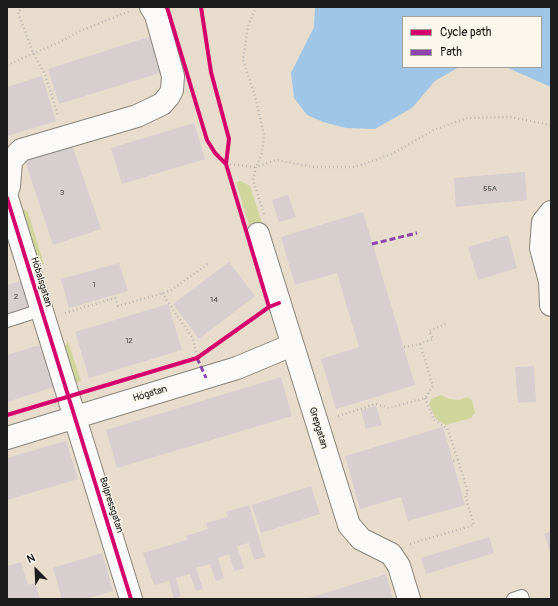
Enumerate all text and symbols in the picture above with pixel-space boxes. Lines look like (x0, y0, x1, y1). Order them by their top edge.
legend (402, 16, 542, 68)
text: Cycle path (440, 25, 491, 40)
text: Path (440, 45, 462, 60)
house number: 55A (483, 184, 497, 194)
house number: 3 (60, 188, 64, 198)
street label: Höbalsgatan (28, 256, 54, 308)
house number: 1 (92, 280, 96, 290)
house number: 2 (14, 292, 18, 302)
house number: 14 (210, 295, 218, 305)
house number: 12 (125, 336, 133, 346)
street label: Högatan (131, 383, 169, 405)
street label: Grepgatan (306, 406, 330, 450)
street label: Balpressgatan (96, 476, 126, 534)
north arrow (16, 550, 56, 590)
text: N (25, 551, 37, 566)

